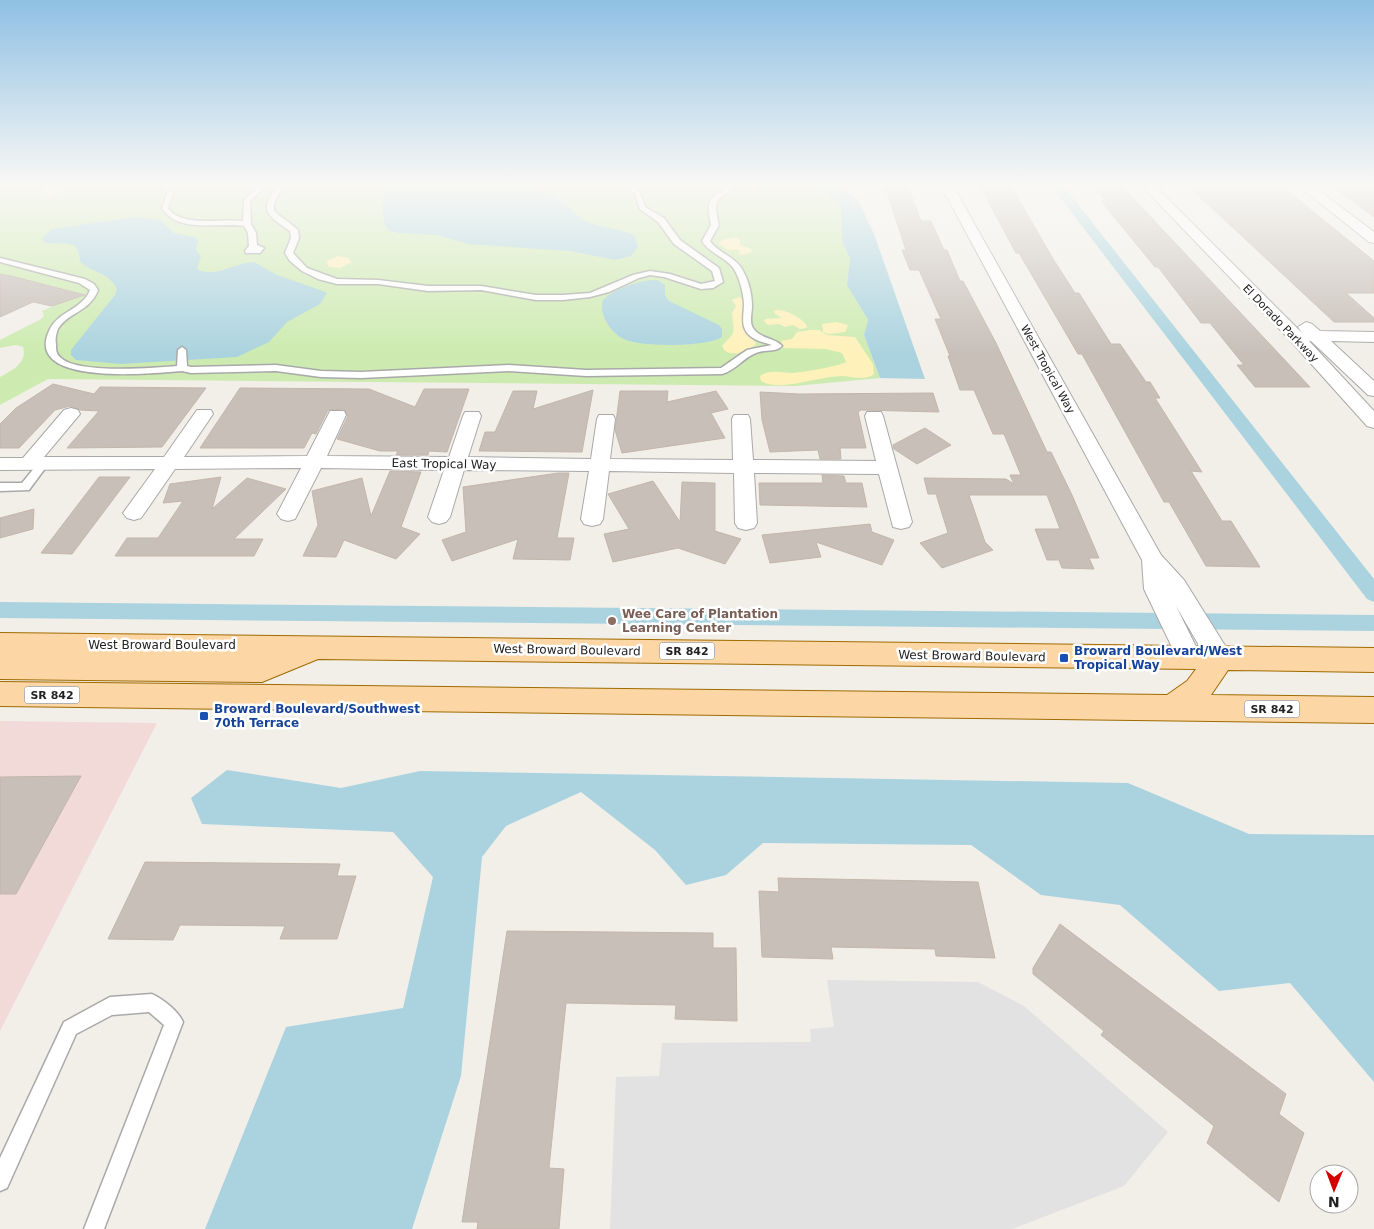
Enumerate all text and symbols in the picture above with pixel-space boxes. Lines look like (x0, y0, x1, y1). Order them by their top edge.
street label: El Dorado Parkway (1240, 282, 1321, 365)
street label: West Tropical Way (1018, 323, 1078, 416)
street label: East Tropical Way (391, 456, 497, 472)
place label: Wee Care of Plantation Learning Center (622, 607, 778, 635)
marker: Wee Care of Plantation Learning Center (606, 615, 618, 627)
street label: West Broward Boulevard (88, 638, 236, 652)
street label: West Broward Boulevard (493, 642, 641, 658)
road number: SR 842 (660, 642, 714, 659)
place label: Broward Boulevard/West Tropical Way (1074, 644, 1242, 672)
street label: West Broward Boulevard (898, 648, 1046, 664)
marker: Broward Boulevard/West Tropical Way (1058, 652, 1070, 664)
road number: SR 842 (24, 686, 80, 704)
road number: SR 842 (1244, 701, 1300, 718)
place label: Broward Boulevard/Southwest 70th Terrace (214, 702, 420, 730)
marker: Broward Boulevard/Southwest 70th Terrace (198, 710, 210, 722)
north arrow (1309, 1164, 1359, 1214)
text: N (1328, 1194, 1340, 1210)

